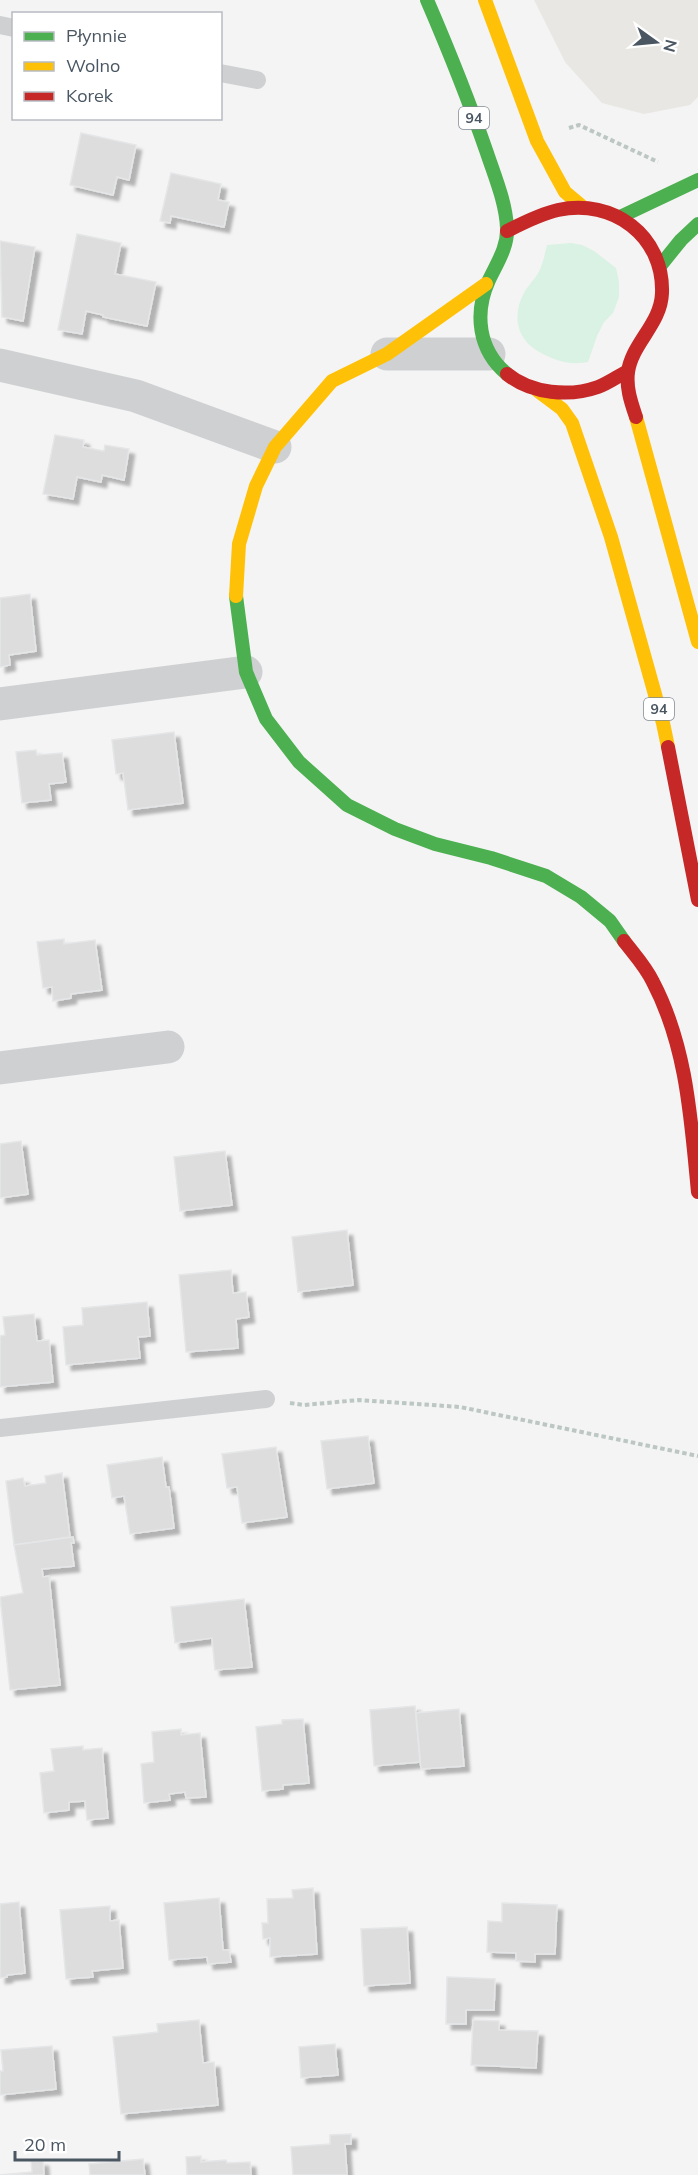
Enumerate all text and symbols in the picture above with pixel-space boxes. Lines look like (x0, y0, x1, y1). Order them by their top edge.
legend (12, 12, 222, 120)
north arrow (626, 12, 686, 72)
text: Płynnie (66, 24, 127, 47)
text: N (659, 37, 682, 54)
text: Wolno (66, 54, 120, 77)
text: Korek (66, 84, 114, 107)
road number: 94 (459, 107, 489, 129)
road number: 94 (644, 698, 674, 720)
scale bar (15, 2124, 118, 2162)
text: 20 m (24, 2133, 66, 2156)

